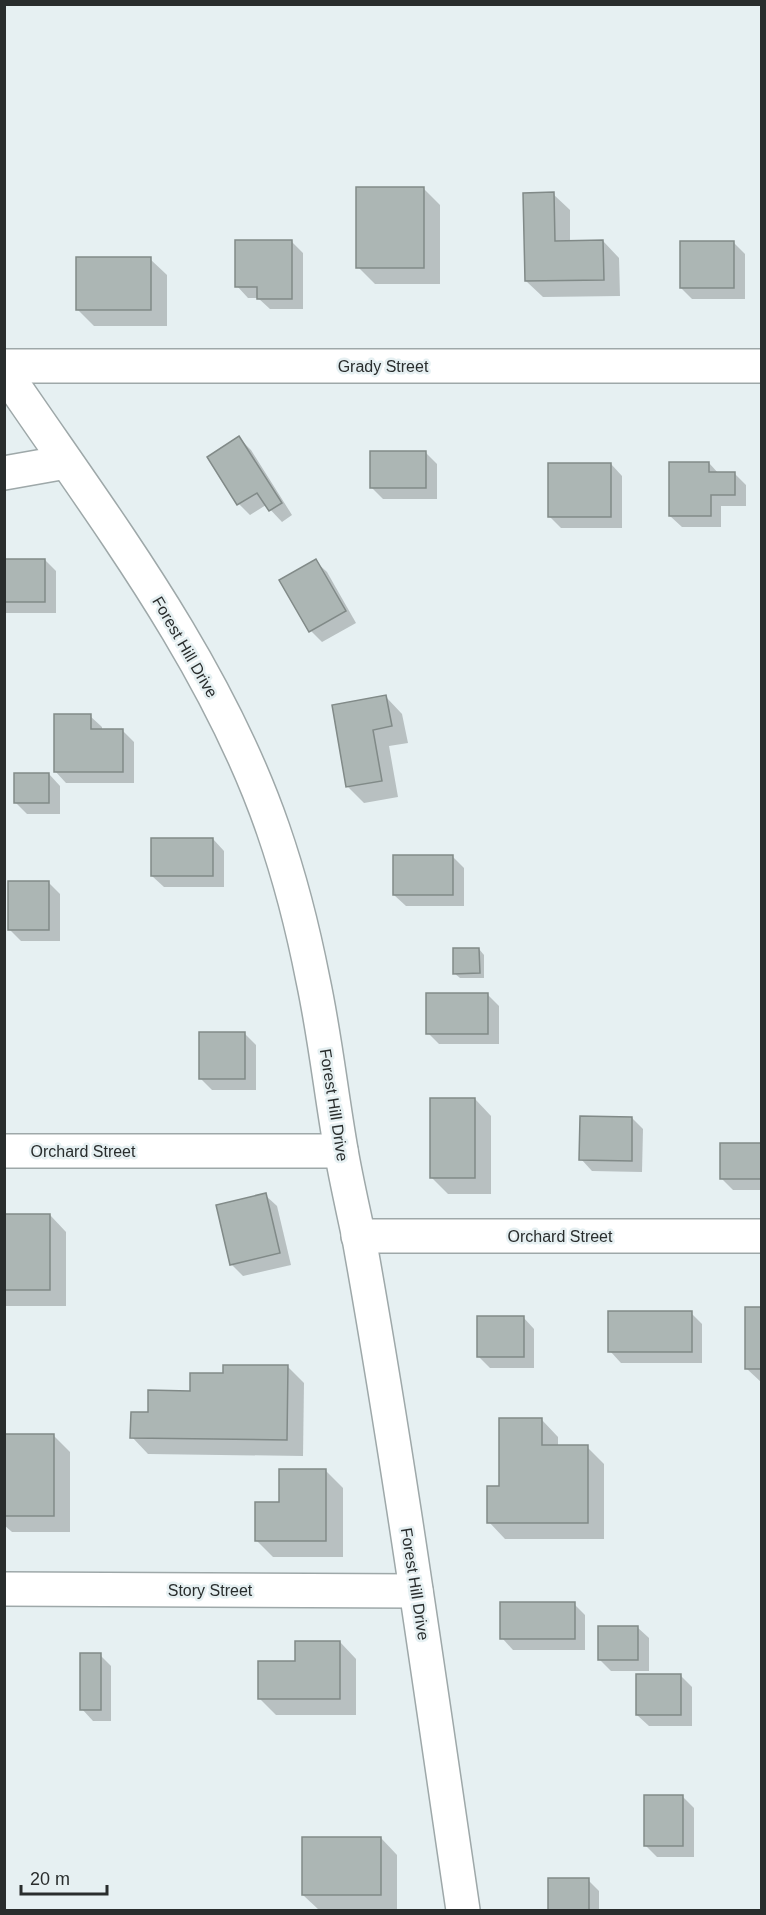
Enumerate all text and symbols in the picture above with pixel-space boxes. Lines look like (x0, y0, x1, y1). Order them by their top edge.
street label: Grady Street (338, 358, 429, 375)
street label: Forest Hill Drive (149, 593, 221, 701)
street label: Forest Hill Drive (317, 1047, 351, 1163)
street label: Orchard Street (31, 1143, 136, 1160)
street label: Orchard Street (508, 1228, 613, 1245)
street label: Forest Hill Drive (398, 1526, 432, 1642)
street label: Story Street (168, 1582, 253, 1599)
scale bar (21, 1858, 106, 1896)
text: 20 m (30, 1869, 70, 1889)

